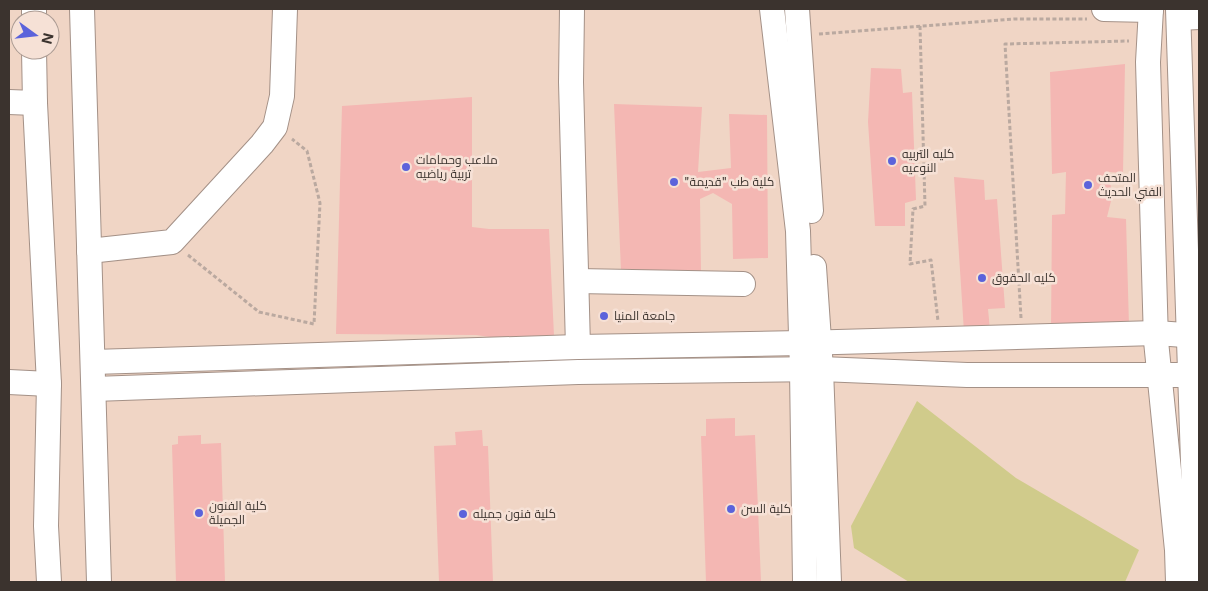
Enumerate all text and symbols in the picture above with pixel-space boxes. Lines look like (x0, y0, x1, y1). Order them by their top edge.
north arrow (10, 10, 60, 60)
text: N (38, 31, 58, 46)
place label: كليه التربيه النوعيه (902, 146, 954, 175)
place label: ملاعب وحمامات تربية رياضيه (416, 152, 498, 181)
marker: كليه التربيه النوعيه (886, 155, 898, 167)
marker: ملاعب وحمامات تربية رياضيه (400, 161, 412, 173)
place label: المتحف الفني الحديث (1098, 170, 1162, 202)
place label: "كلية طب "قديمة (684, 174, 774, 189)
marker: "كلية طب "قديمة (668, 176, 680, 188)
marker: المتحف الفني الحديث (1082, 179, 1094, 191)
place label: كليه الحقوق (992, 270, 1056, 285)
marker: كليه الحقوق (976, 272, 988, 284)
place label: جامعة المنيا (614, 308, 675, 323)
marker: جامعة المنيا (598, 310, 610, 322)
place label: كلية الفنون الجميلة (209, 498, 267, 527)
place label: كلية السن (741, 501, 791, 516)
marker: كلية السن (725, 503, 737, 515)
place label: كلية فنون جميله (473, 506, 556, 521)
marker: كلية الفنون الجميلة (193, 507, 205, 519)
marker: كلية فنون جميله (457, 508, 469, 520)

